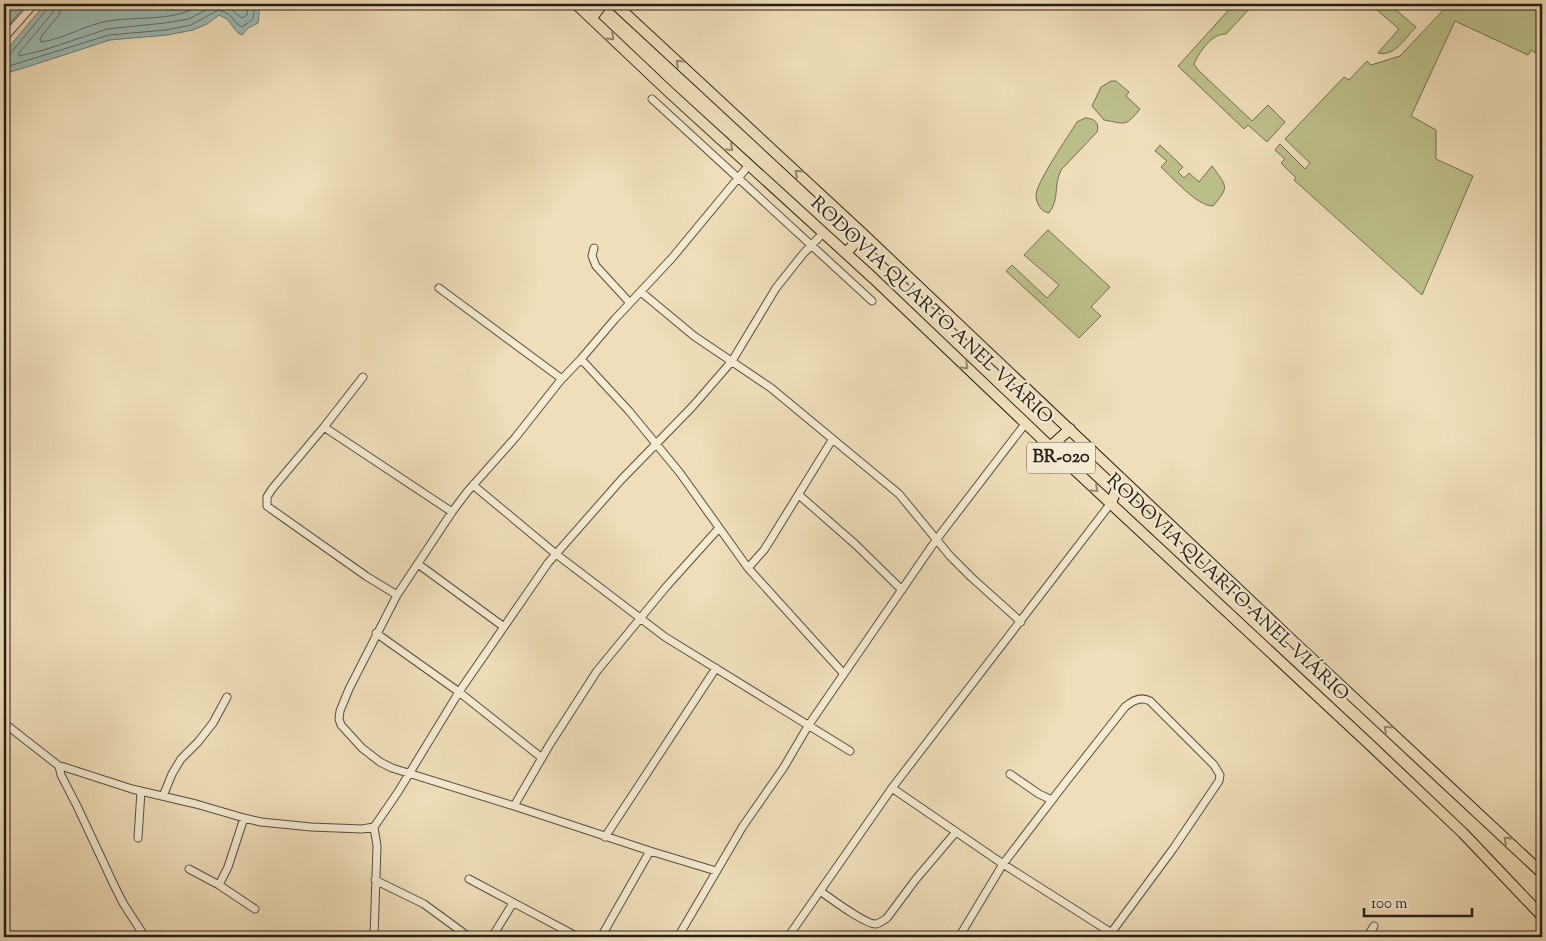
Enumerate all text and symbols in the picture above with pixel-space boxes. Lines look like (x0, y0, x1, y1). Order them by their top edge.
one-way arrow (606, 31, 615, 40)
one-way arrow (676, 60, 685, 69)
one-way arrow (725, 142, 734, 151)
one-way arrow (795, 170, 804, 179)
street label: RODOVIA QUARTO ANEL VIÁRIO (804, 191, 1058, 431)
one-way arrow (959, 360, 968, 369)
road number: BR-020 (1027, 442, 1095, 473)
street label: RODOVIA QUARTO ANEL VIÁRIO (1100, 468, 1354, 708)
one-way arrow (1090, 483, 1099, 492)
one-way arrow (1384, 726, 1393, 735)
one-way arrow (1503, 836, 1512, 845)
scale bar (1364, 886, 1471, 918)
text: 100 m (1371, 894, 1408, 915)

